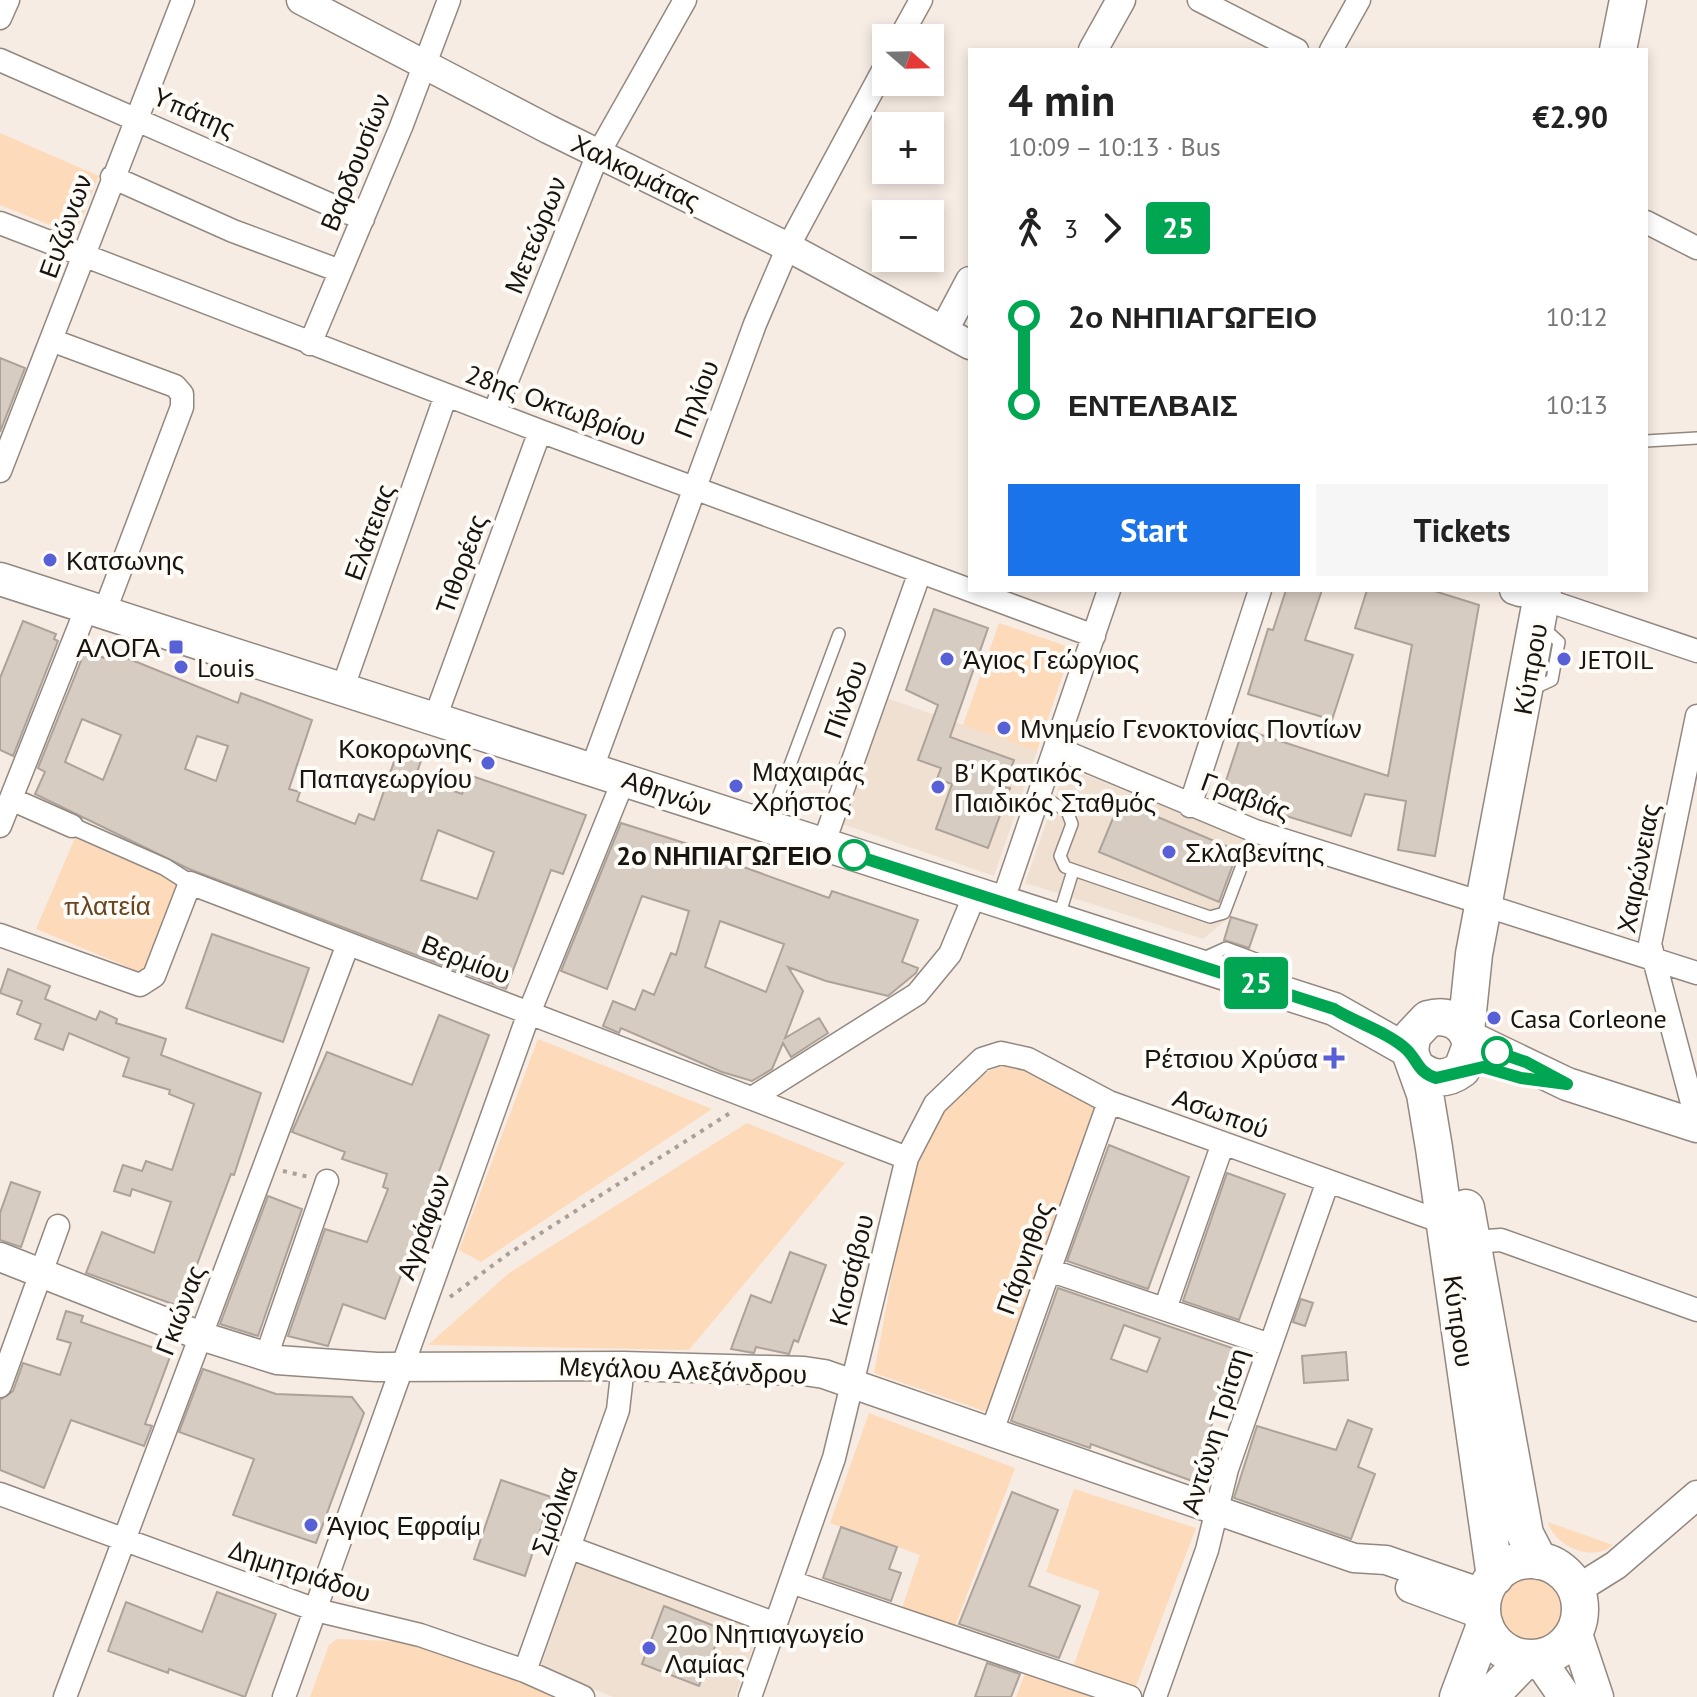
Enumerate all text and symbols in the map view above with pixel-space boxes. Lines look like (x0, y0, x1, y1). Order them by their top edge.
north arrow (872, 24, 944, 96)
map controls (872, 24, 944, 272)
text: 4 min (1008, 71, 1115, 128)
street label: Υπάτης (148, 79, 240, 145)
street label: Βαρδουσίων (312, 88, 398, 236)
text: €2.90 (1533, 97, 1608, 136)
button: + (872, 112, 944, 184)
street label: Χαλκομάτας (566, 127, 706, 217)
text: 10:09 – 10:13 · Bus (1008, 130, 1221, 163)
street label: Ευζώνων (31, 170, 99, 282)
street label: Μετεώρων (497, 172, 573, 298)
button: − (872, 200, 944, 272)
icon: walk (1008, 206, 1052, 250)
icon: forward (1090, 206, 1134, 250)
text: 25 (1162, 209, 1194, 246)
text: 3 (1064, 212, 1078, 245)
text: 2ο ΝΗΠΙΑΓΩΓΕΙΟ (1068, 297, 1317, 336)
text: 10:12 (1546, 300, 1608, 333)
street label: Πηλίου (666, 355, 726, 443)
street label: 28ης Οκτωβρίου (461, 357, 651, 453)
text: ΕΝΤΕΛΒΑΙΣ (1068, 385, 1238, 424)
text: 10:13 (1546, 388, 1608, 421)
street label: Ελάτειας (336, 479, 402, 585)
button: Start (1008, 484, 1300, 576)
button: Tickets (1316, 484, 1608, 576)
street label: Τιθορέας (428, 510, 494, 618)
place label: Κατσωνης (66, 544, 184, 577)
marker: Κατσωνης (41, 551, 59, 569)
street label: Κύπρου (1506, 621, 1554, 717)
place label: ΑΛΟΓΑ (76, 631, 161, 664)
marker: ΑΛΟΓΑ (167, 638, 185, 656)
place label: Άγιος Γεώργιος (963, 643, 1139, 676)
place label: JETOIL (1579, 643, 1653, 676)
marker: Άγιος Γεώργιος (938, 650, 956, 668)
marker: JETOIL (1555, 650, 1573, 668)
place label: Louis (197, 651, 255, 684)
street label: Πίνδου (816, 655, 874, 743)
marker: Louis (172, 658, 190, 676)
place label: Μνημείο Γενοκτονίας Ποντίων (1020, 712, 1362, 745)
marker: Μνημείο Γενοκτονίας Ποντίων (995, 719, 1013, 737)
place label: Κοκορωνης Παπαγεωργίου (299, 732, 472, 795)
marker: Κοκορωνης Παπαγεωργίου (479, 754, 497, 772)
place label: Μαχαιράς Χρήστος (752, 755, 865, 818)
place label: B' Κρατικός Παιδικός Σταθμός (954, 756, 1156, 819)
street label: Αθηνών (618, 762, 716, 824)
street label: Γραβιάς (1197, 765, 1295, 827)
marker: Μαχαιράς Χρήστος (727, 777, 745, 795)
marker: B' Κρατικός Παιδικός Σταθμός (929, 778, 947, 796)
street label: Χαιρώνειας (1609, 800, 1667, 936)
place label: Σκλαβενίτης (1185, 836, 1324, 869)
place label: 2ο ΝΗΠΙΑΓΩΓΕΙΟ (616, 839, 832, 872)
marker: 2ο ΝΗΠΙΑΓΩΓΕΙΟ (839, 840, 869, 870)
marker: Σκλαβενίτης (1160, 843, 1178, 861)
park label: πλατεία (63, 889, 151, 922)
street label: Βερμίου (417, 927, 515, 991)
line badge: 25 (1220, 957, 1292, 1009)
text: 25 (1240, 964, 1272, 1001)
place label: Casa Corleone (1510, 1002, 1667, 1035)
marker: Casa Corleone (1485, 1009, 1503, 1027)
unlabelled marker (1482, 1037, 1512, 1067)
place label: Ρέτσιου Χρύσα (1144, 1042, 1318, 1075)
marker: Ρέτσιου Χρύσα (1325, 1049, 1343, 1067)
street label: Ασωπού (1169, 1080, 1273, 1146)
street label: Αγράφων (389, 1170, 457, 1284)
street label: Πάρνηθος (988, 1197, 1060, 1319)
street label: Κισσάβου (821, 1211, 881, 1329)
street label: Γκιώνας (148, 1260, 212, 1360)
street label: Κύπρου (1436, 1273, 1482, 1369)
street label: Αντώνη Τρίτση (1173, 1344, 1255, 1518)
street label: Μεγάλου Αλεξάνδρου (558, 1349, 808, 1391)
street label: Σμόλικα (524, 1463, 584, 1559)
place label: Άγιος Εφραίμ (327, 1509, 481, 1542)
marker: Άγιος Εφραίμ (302, 1516, 320, 1534)
street label: Δημητριάδου (225, 1533, 375, 1609)
place label: 20ο Νηπιαγωγείο Λαμίας (665, 1617, 864, 1680)
marker: 20ο Νηπιαγωγείο Λαμίας (640, 1639, 658, 1657)

